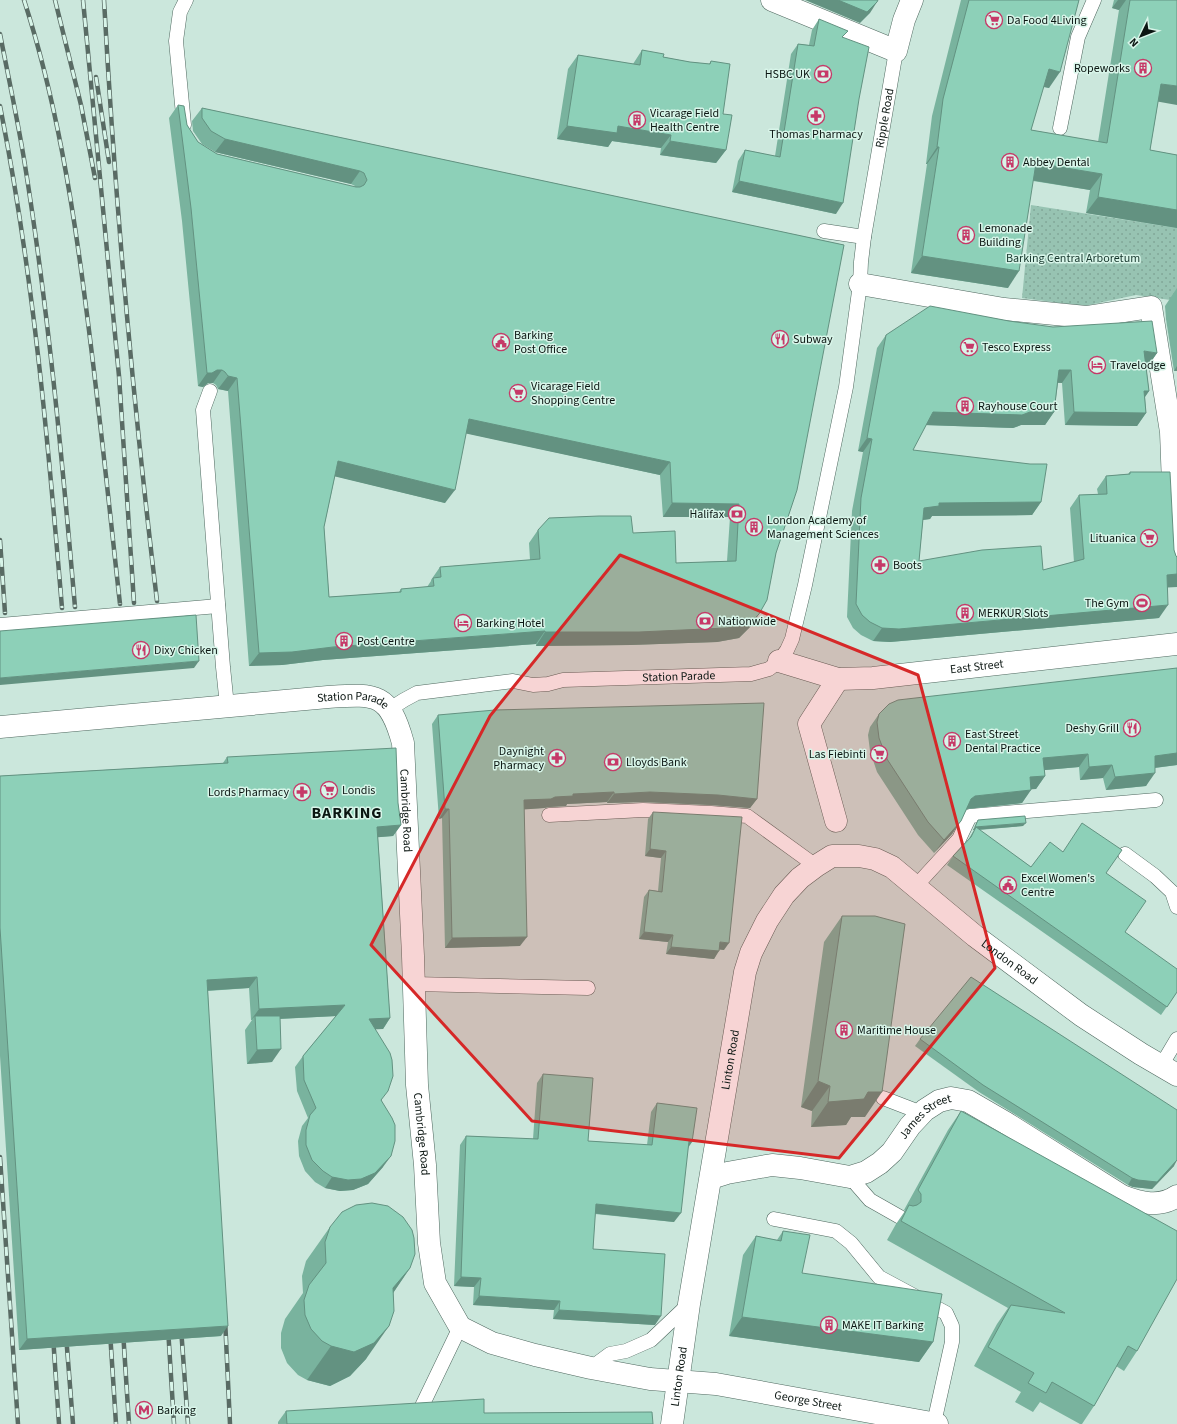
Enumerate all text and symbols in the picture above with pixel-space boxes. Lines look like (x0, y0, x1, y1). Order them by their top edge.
supermarket icon: Da Food 4Living (984, 10, 1004, 30)
place label: Da Food 4Living (1007, 12, 1087, 29)
north arrow (1121, 16, 1161, 56)
text: N (1126, 35, 1142, 50)
building icon: Ropeworks (1133, 58, 1153, 78)
place label: Ropeworks (1074, 60, 1130, 77)
bank icon: HSBC UK (813, 64, 833, 84)
place label: HSBC UK (765, 66, 810, 83)
street label: Ripple Road (871, 87, 898, 149)
place label: Vicarage Field Health Centre (650, 105, 719, 136)
pharmacy icon: Thomas Pharmacy (806, 106, 826, 126)
building icon: Vicarage Field Health Centre (627, 110, 647, 130)
place label: Thomas Pharmacy (769, 126, 863, 143)
building icon: Abbey Dental (1000, 152, 1020, 172)
place label: Abbey Dental (1023, 154, 1090, 171)
place label: Lemonade Building (979, 220, 1032, 251)
building icon: Lemonade Building (956, 225, 976, 245)
park label: Barking Central Arboretum (1006, 250, 1140, 267)
place label: Barking Post Office (514, 327, 567, 358)
restaurant icon: Subway (770, 329, 790, 349)
place label: Subway (793, 331, 833, 348)
public building icon: Barking Post Office (491, 332, 511, 352)
supermarket icon: Tesco Express (959, 337, 979, 357)
place label: Tesco Express (982, 339, 1051, 356)
hotel icon: Travelodge (1087, 355, 1107, 375)
place label: Travelodge (1110, 357, 1165, 374)
place label: Vicarage Field Shopping Centre (531, 378, 615, 409)
supermarket icon: Vicarage Field Shopping Centre (508, 383, 528, 403)
building icon: Rayhouse Court (955, 396, 975, 416)
place label: Rayhouse Court (978, 398, 1057, 415)
bank icon: Halifax (727, 504, 747, 524)
place label: Halifax (689, 506, 725, 523)
place label: London Academy of Management Sciences (767, 512, 879, 543)
building icon: London Academy of Management Sciences (744, 517, 764, 537)
supermarket icon: Lituanica (1139, 528, 1159, 548)
place label: Lituanica (1090, 530, 1136, 547)
pharmacy icon: Boots (870, 555, 890, 575)
place label: Boots (893, 557, 922, 574)
sports icon: The Gym (1132, 593, 1152, 613)
place label: The Gym (1085, 595, 1129, 612)
building icon: MERKUR Slots (955, 603, 975, 623)
place label: MERKUR Slots (978, 605, 1048, 622)
bank icon: Nationwide (695, 611, 715, 631)
hotel icon: Barking Hotel (453, 613, 473, 633)
place label: Nationwide (718, 613, 776, 630)
place label: Barking Hotel (476, 615, 544, 632)
building icon: Post Centre (334, 631, 354, 651)
place label: Post Centre (357, 633, 415, 650)
restaurant icon: Dixy Chicken (131, 640, 151, 660)
place label: Dixy Chicken (154, 642, 218, 659)
street label: East Street (949, 655, 1004, 678)
street label: Station Parade (642, 667, 716, 686)
street label: Station Parade (316, 688, 393, 713)
restaurant icon: Deshy Grill (1122, 718, 1142, 738)
place label: Deshy Grill (1065, 720, 1119, 737)
place label: East Street Dental Practice (965, 726, 1041, 757)
building icon: East Street Dental Practice (942, 731, 962, 751)
place label: Daynight Pharmacy (493, 743, 544, 774)
supermarket icon: Las Fiebinti (869, 744, 889, 764)
place label: Las Fiebinti (809, 746, 866, 763)
pharmacy icon: Daynight Pharmacy (547, 748, 567, 768)
bank icon: Lloyds Bank (603, 752, 623, 772)
place label: Lloyds Bank (626, 754, 687, 771)
street label: Cambridge Road (395, 769, 416, 853)
supermarket icon: Londis (319, 780, 339, 800)
pharmacy icon: Lords Pharmacy (292, 782, 312, 802)
place label: Londis (342, 782, 375, 799)
place label: Lords Pharmacy (208, 784, 289, 801)
district label: BARKING (311, 802, 383, 824)
place label: Excel Women's Centre (1021, 870, 1095, 901)
public building icon: Excel Women's Centre (998, 875, 1018, 895)
street label: London Road (977, 935, 1041, 989)
building icon: Maritime House (834, 1020, 854, 1040)
place label: Maritime House (857, 1022, 936, 1039)
street label: Linton Road (717, 1028, 744, 1091)
street label: James Street (895, 1090, 953, 1143)
street label: Cambridge Road (409, 1092, 434, 1176)
building icon: MAKE IT Barking (819, 1315, 839, 1335)
place label: MAKE IT Barking (842, 1317, 924, 1334)
street label: Linton Road (667, 1345, 692, 1408)
street label: George Street (773, 1387, 843, 1416)
metro station icon: Barking (134, 1400, 154, 1420)
place label: Barking (157, 1402, 196, 1419)

